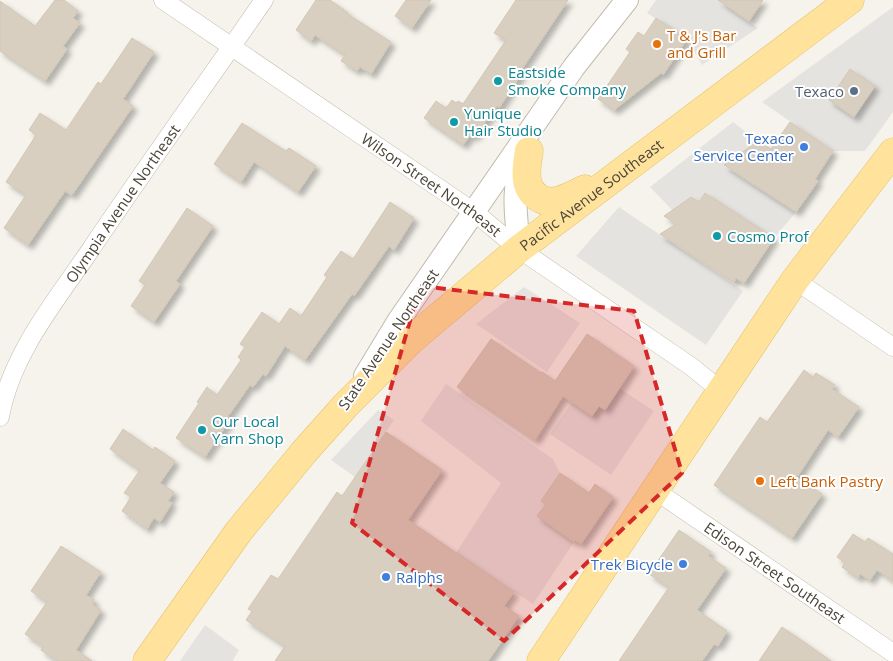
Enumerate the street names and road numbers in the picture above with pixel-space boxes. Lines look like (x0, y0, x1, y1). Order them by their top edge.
street label: Olympia Avenue Northeast (61, 120, 184, 287)
street label: Wilson Street Northeast (358, 128, 506, 241)
street label: Pacific Avenue Southeast (515, 134, 667, 255)
street label: State Avenue Northeast (333, 265, 443, 413)
street label: Edison Street Southeast (700, 517, 849, 628)

